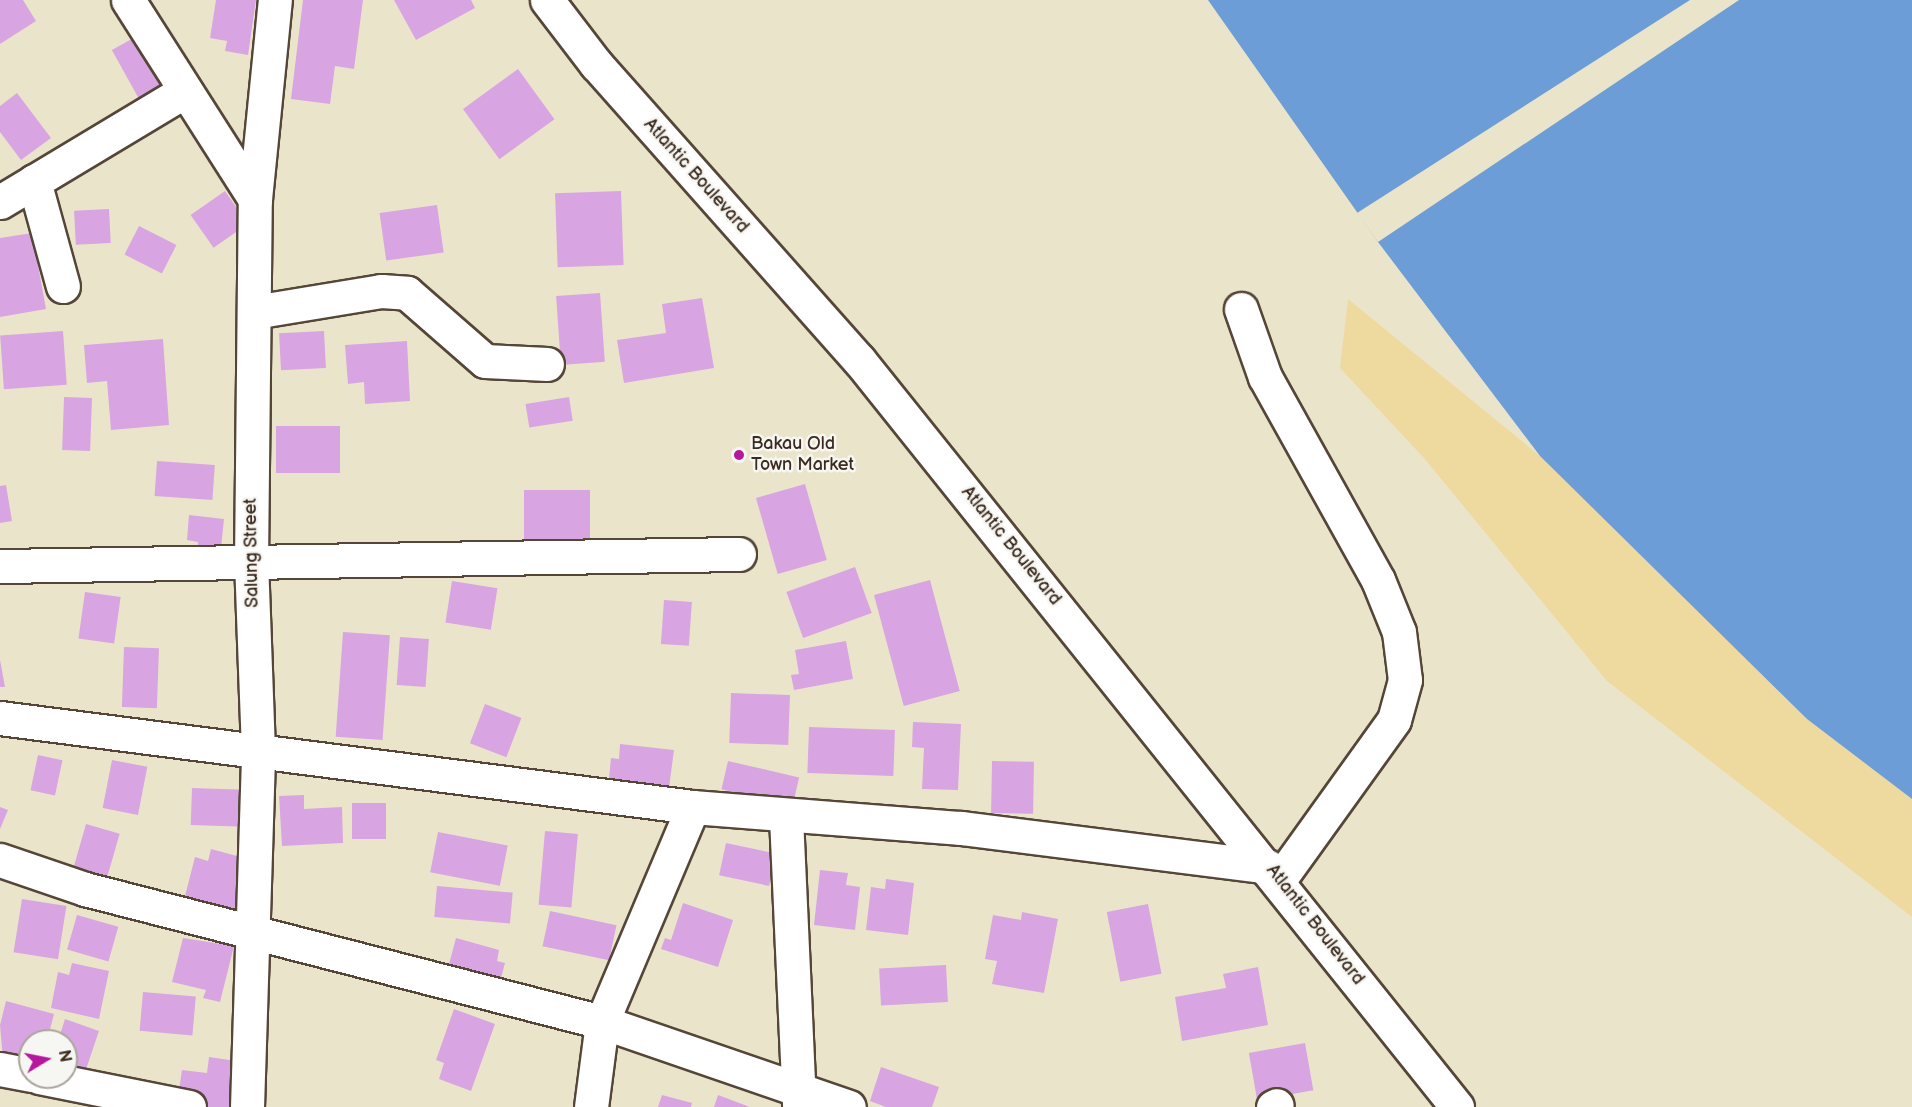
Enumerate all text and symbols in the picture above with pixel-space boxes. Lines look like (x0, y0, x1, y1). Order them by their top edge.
street label: Atlantic Boulevard (639, 114, 753, 238)
place label: Bakau Old Town Market (751, 434, 854, 476)
marker: Bakau Old Town Market (732, 448, 746, 462)
street label: Atlantic Boulevard (956, 482, 1066, 610)
street label: Salung Street (240, 498, 264, 608)
street label: Atlantic Boulevard (1261, 860, 1369, 990)
north arrow (18, 1029, 78, 1089)
text: N (54, 1049, 75, 1064)

